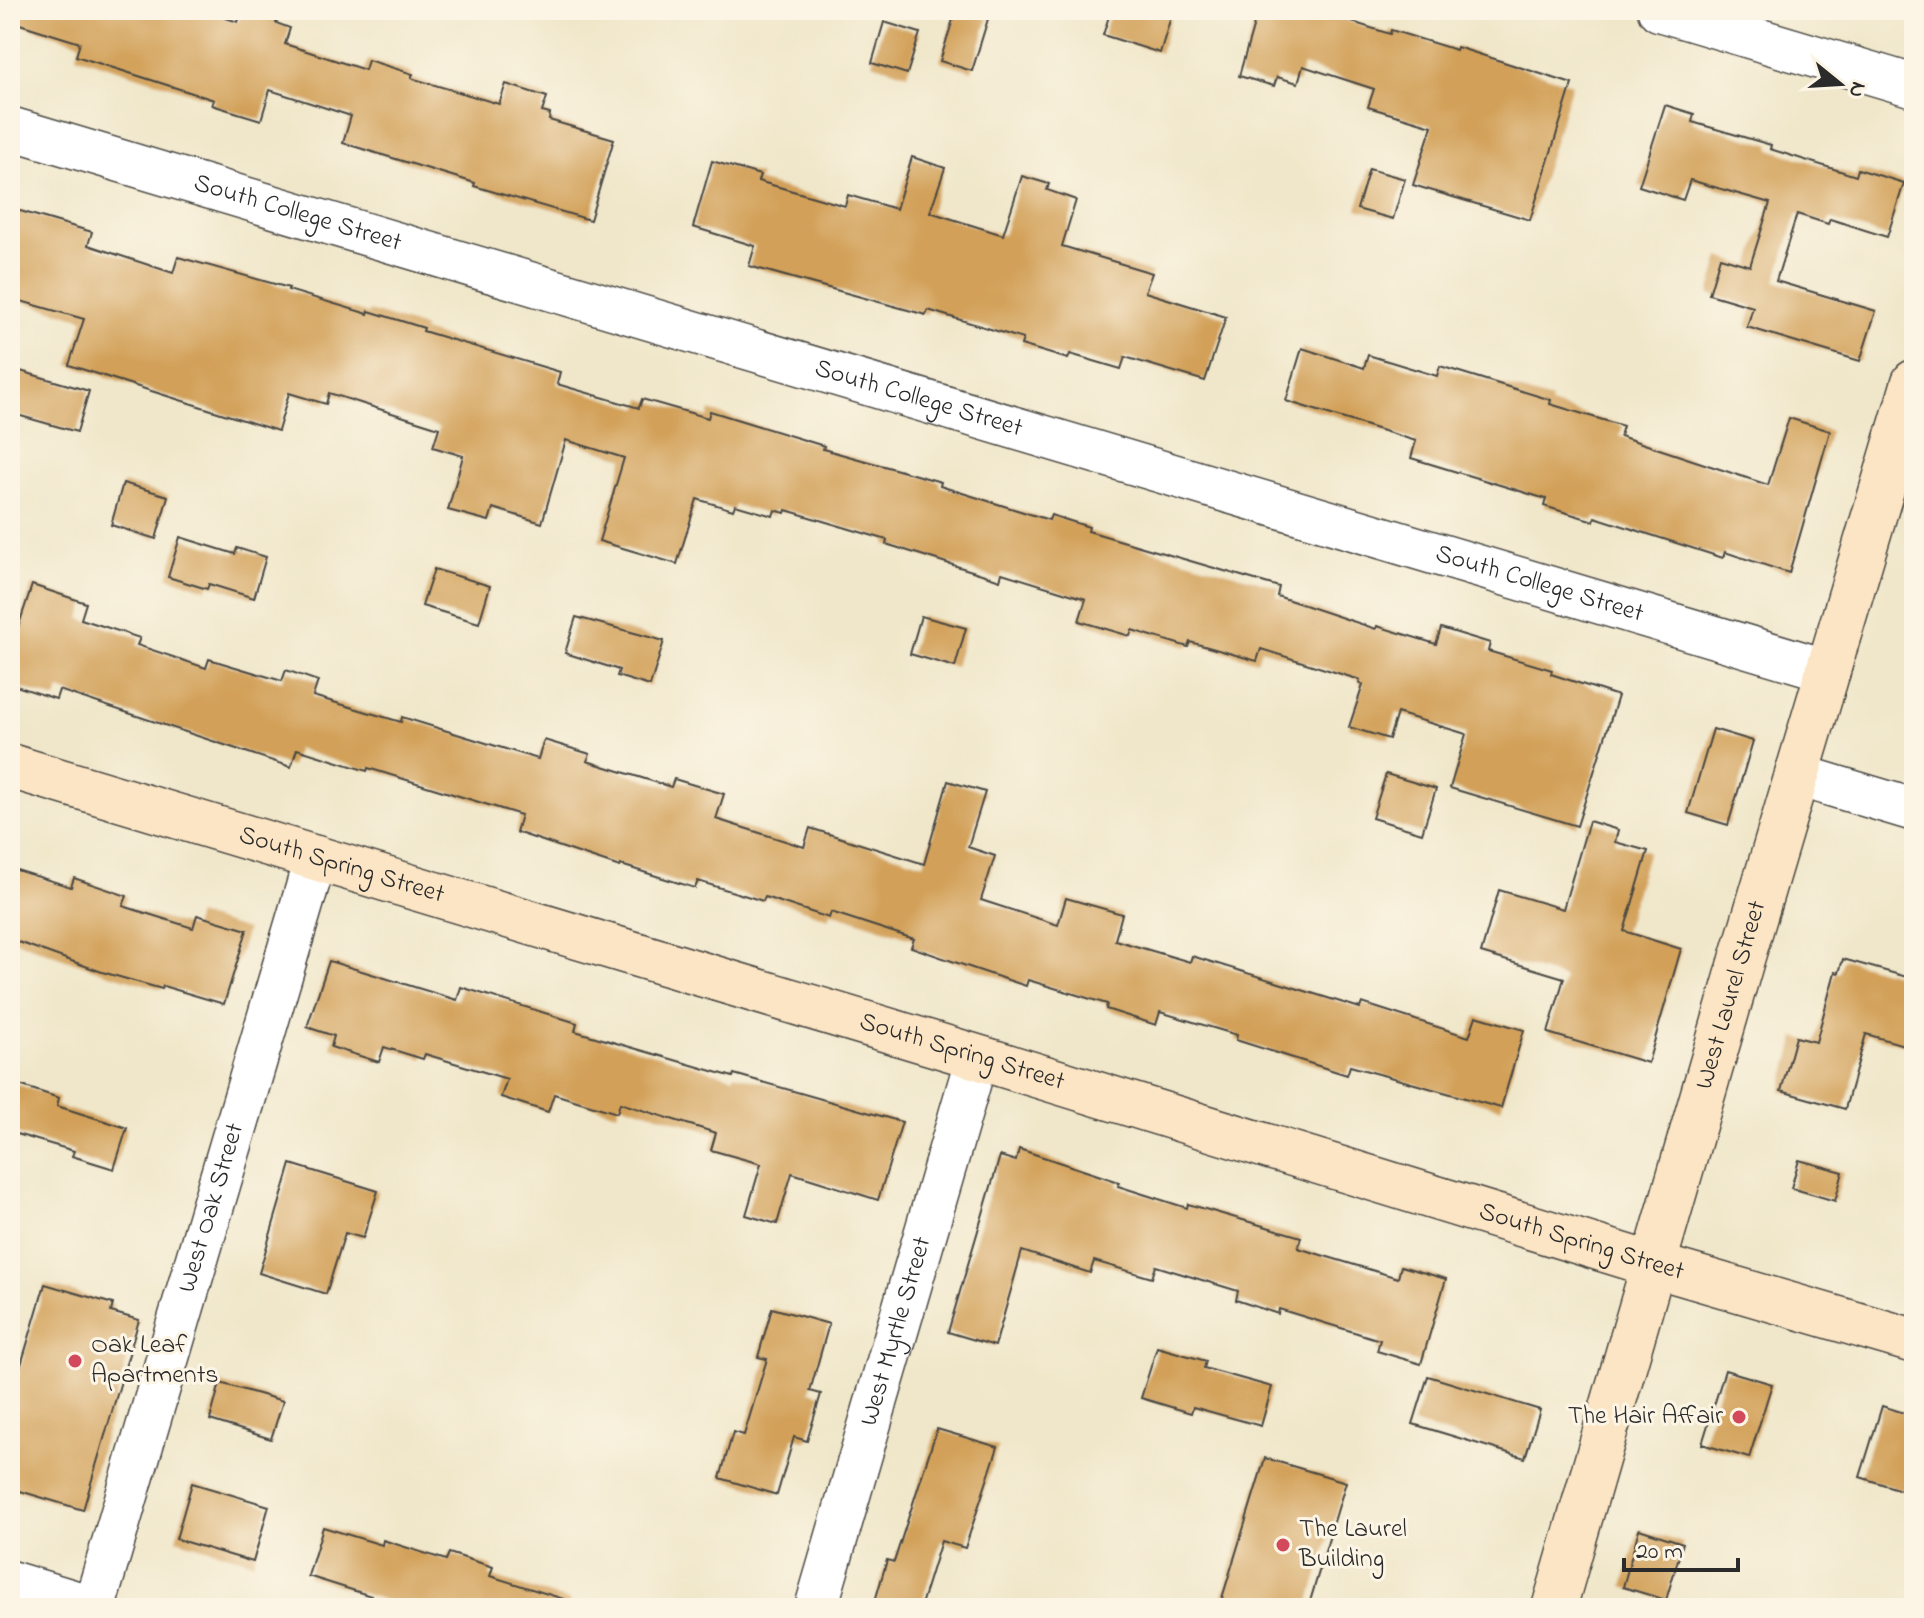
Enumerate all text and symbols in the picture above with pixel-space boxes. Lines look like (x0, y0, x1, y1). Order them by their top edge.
north arrow (1800, 44, 1880, 124)
text: N (1839, 77, 1874, 101)
street label: South College Street (189, 165, 406, 263)
street label: South College Street (810, 350, 1027, 448)
street label: South College Street (1431, 535, 1648, 634)
street label: South Spring Street (234, 817, 449, 915)
street label: West Laurel Street (1686, 896, 1777, 1094)
street label: South Spring Street (854, 1004, 1069, 1102)
street label: West Oak Street (169, 1119, 255, 1297)
street label: South Spring Street (1474, 1193, 1689, 1292)
street label: West Myrtle Street (851, 1232, 942, 1431)
place label: Oak Leaf Apartments (91, 1327, 219, 1395)
marker: Oak Leaf Apartments (66, 1352, 84, 1370)
place label: The Hair Affair (1568, 1398, 1724, 1436)
marker: The Hair Affair (1730, 1408, 1748, 1426)
place label: The Laurel Building (1298, 1511, 1407, 1579)
scale bar (1624, 1522, 1738, 1572)
text: 20 m (1636, 1535, 1683, 1570)
marker: The Laurel Building (1274, 1536, 1292, 1554)

